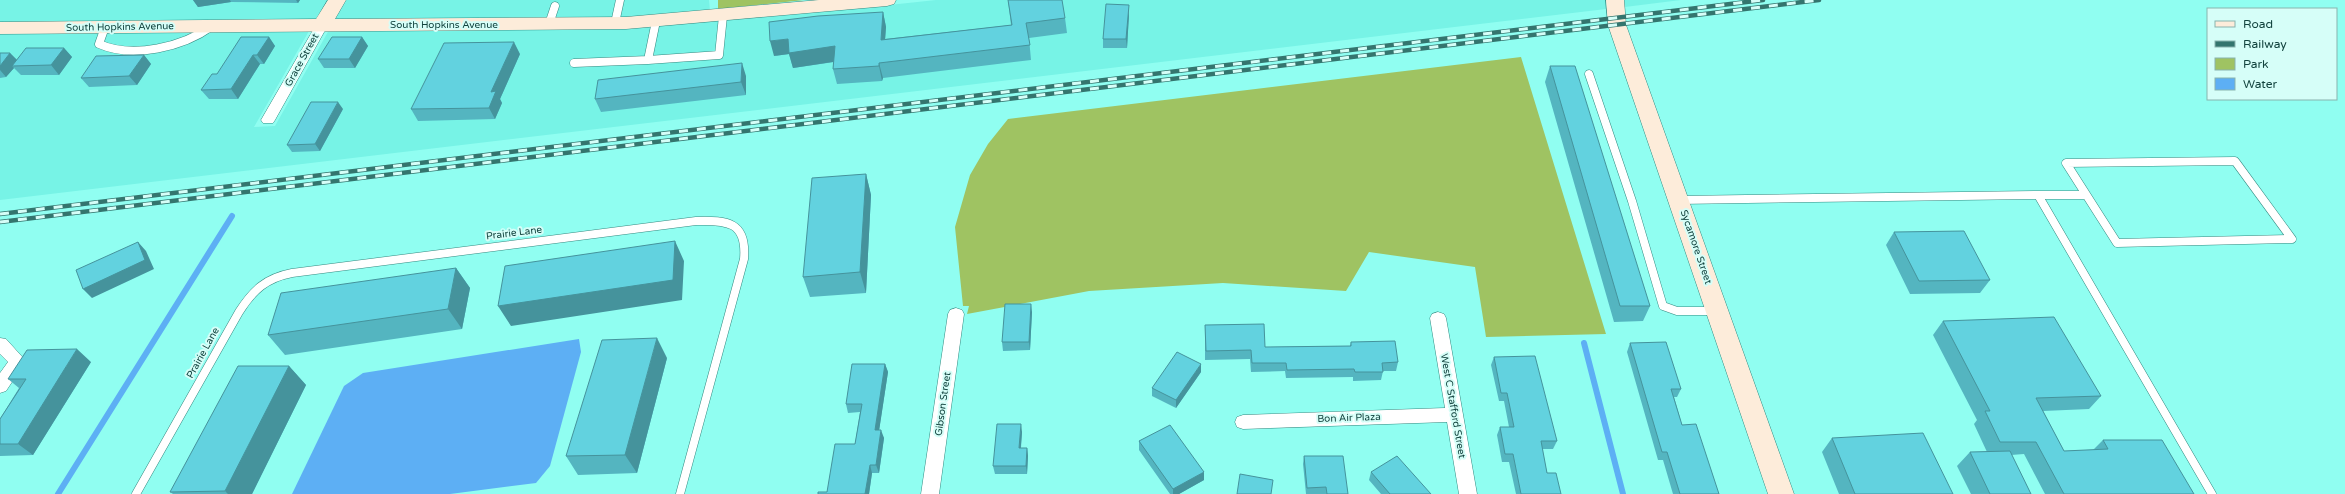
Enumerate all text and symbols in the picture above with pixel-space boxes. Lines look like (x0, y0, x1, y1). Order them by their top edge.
legend (2207, 8, 2337, 100)
text: Road (2243, 17, 2273, 31)
street label: South Hopkins Avenue (390, 19, 498, 31)
street label: South Hopkins Avenue (66, 20, 174, 34)
street label: Grace Street (282, 31, 322, 89)
text: Railway (2243, 37, 2287, 51)
text: Park (2243, 57, 2269, 71)
text: Water (2243, 77, 2278, 91)
street label: Sycamore Street (1678, 208, 1714, 286)
street label: Prairie Lane (485, 224, 543, 242)
street label: Prairie Lane (184, 325, 222, 381)
street label: West C Stafford Street (1438, 353, 1468, 459)
street label: Gibson Street (933, 371, 953, 437)
street label: Bon Air Plaza (1317, 411, 1381, 425)

